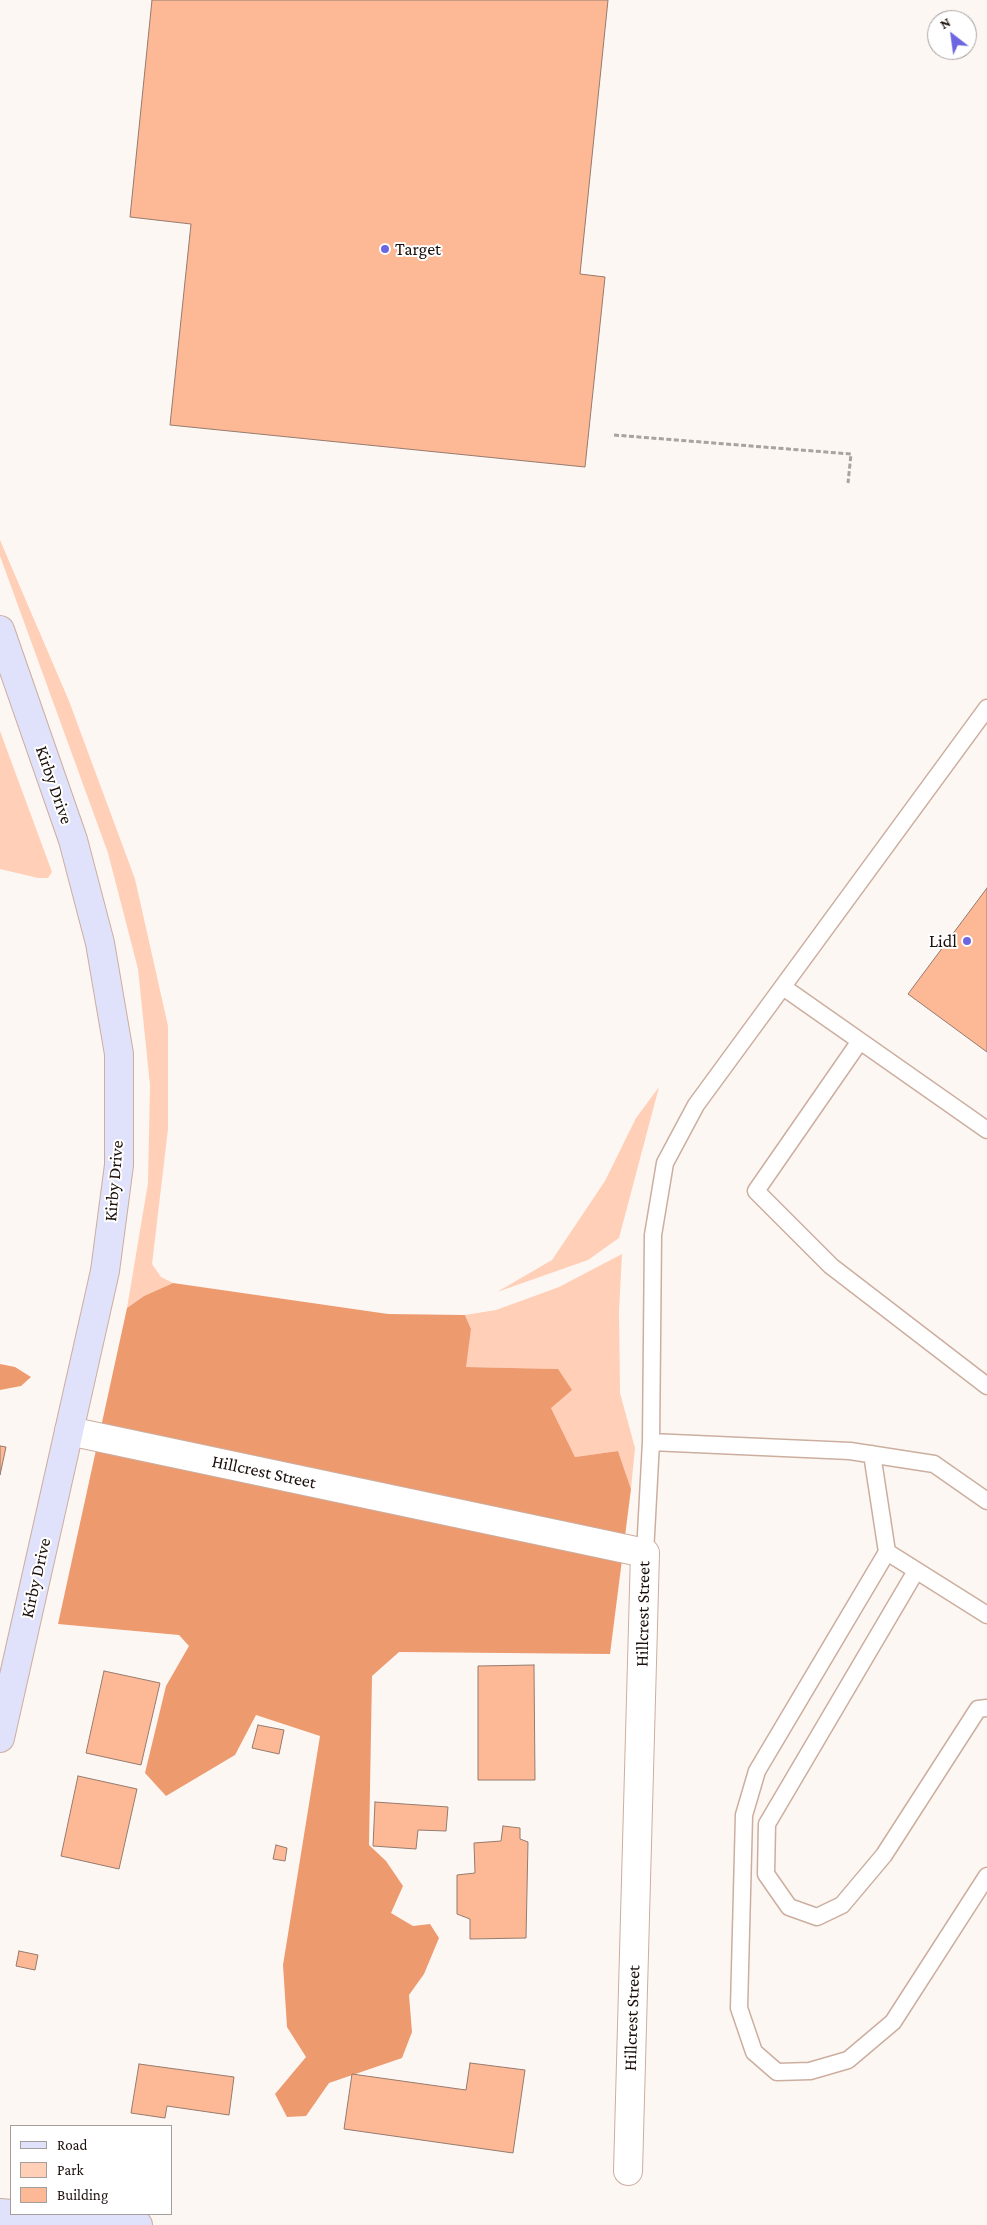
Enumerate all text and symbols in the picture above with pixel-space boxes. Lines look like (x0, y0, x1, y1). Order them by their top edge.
north arrow (927, 10, 977, 60)
text: N (937, 14, 953, 32)
place label: Target (395, 238, 441, 260)
marker: Target (379, 243, 391, 255)
street label: Kirby Drive (31, 743, 77, 827)
place label: Lidl (929, 930, 957, 952)
marker: Lidl (961, 935, 973, 947)
street label: Kirby Drive (100, 1140, 128, 1222)
street label: Hillcrest Street (210, 1450, 318, 1494)
street label: Kirby Drive (16, 1536, 56, 1620)
street label: Hillcrest Street (631, 1561, 655, 1667)
street label: Hillcrest Street (619, 1965, 645, 2071)
legend (10, 2125, 172, 2215)
text: Road (57, 2137, 87, 2153)
text: Park (57, 2162, 84, 2178)
text: Building (57, 2187, 108, 2203)

